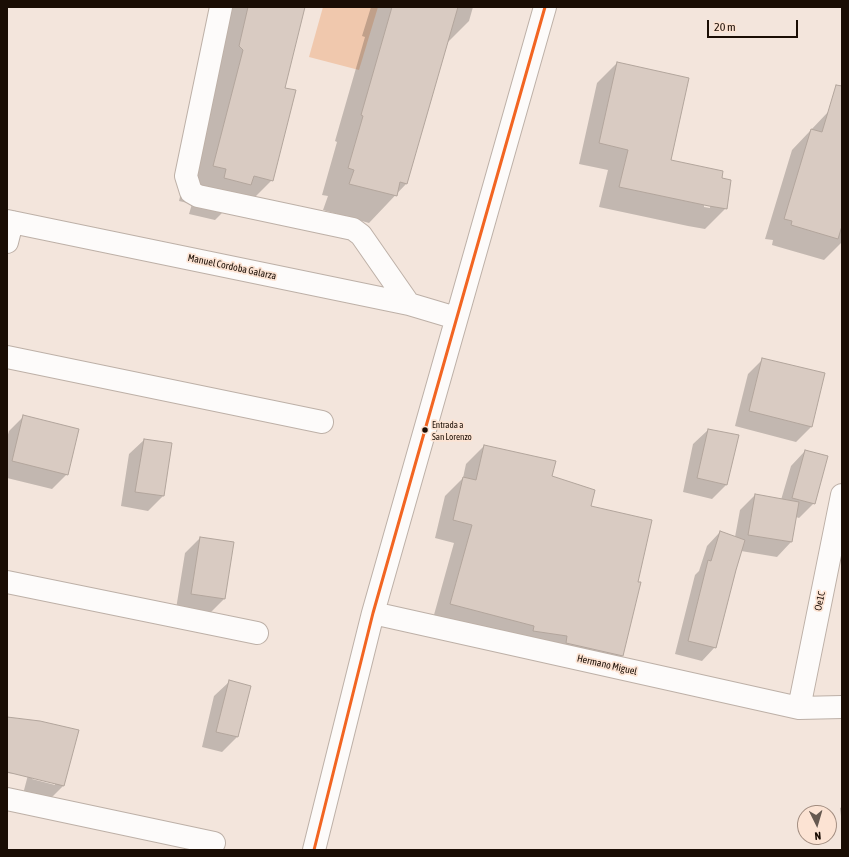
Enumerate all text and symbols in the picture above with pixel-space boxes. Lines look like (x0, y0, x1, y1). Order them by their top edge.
scale bar (709, 12, 800, 38)
text: 20 m (714, 20, 736, 34)
street label: Manuel Cordoba Galarza (187, 252, 277, 282)
place label: Entrada a San Lorenzo (432, 420, 472, 441)
marker: Entrada a San Lorenzo (420, 425, 430, 435)
street label: Oe1C (812, 590, 828, 612)
street label: Hermano Miguel (576, 652, 638, 678)
north arrow (797, 805, 837, 845)
text: N (814, 830, 822, 842)

